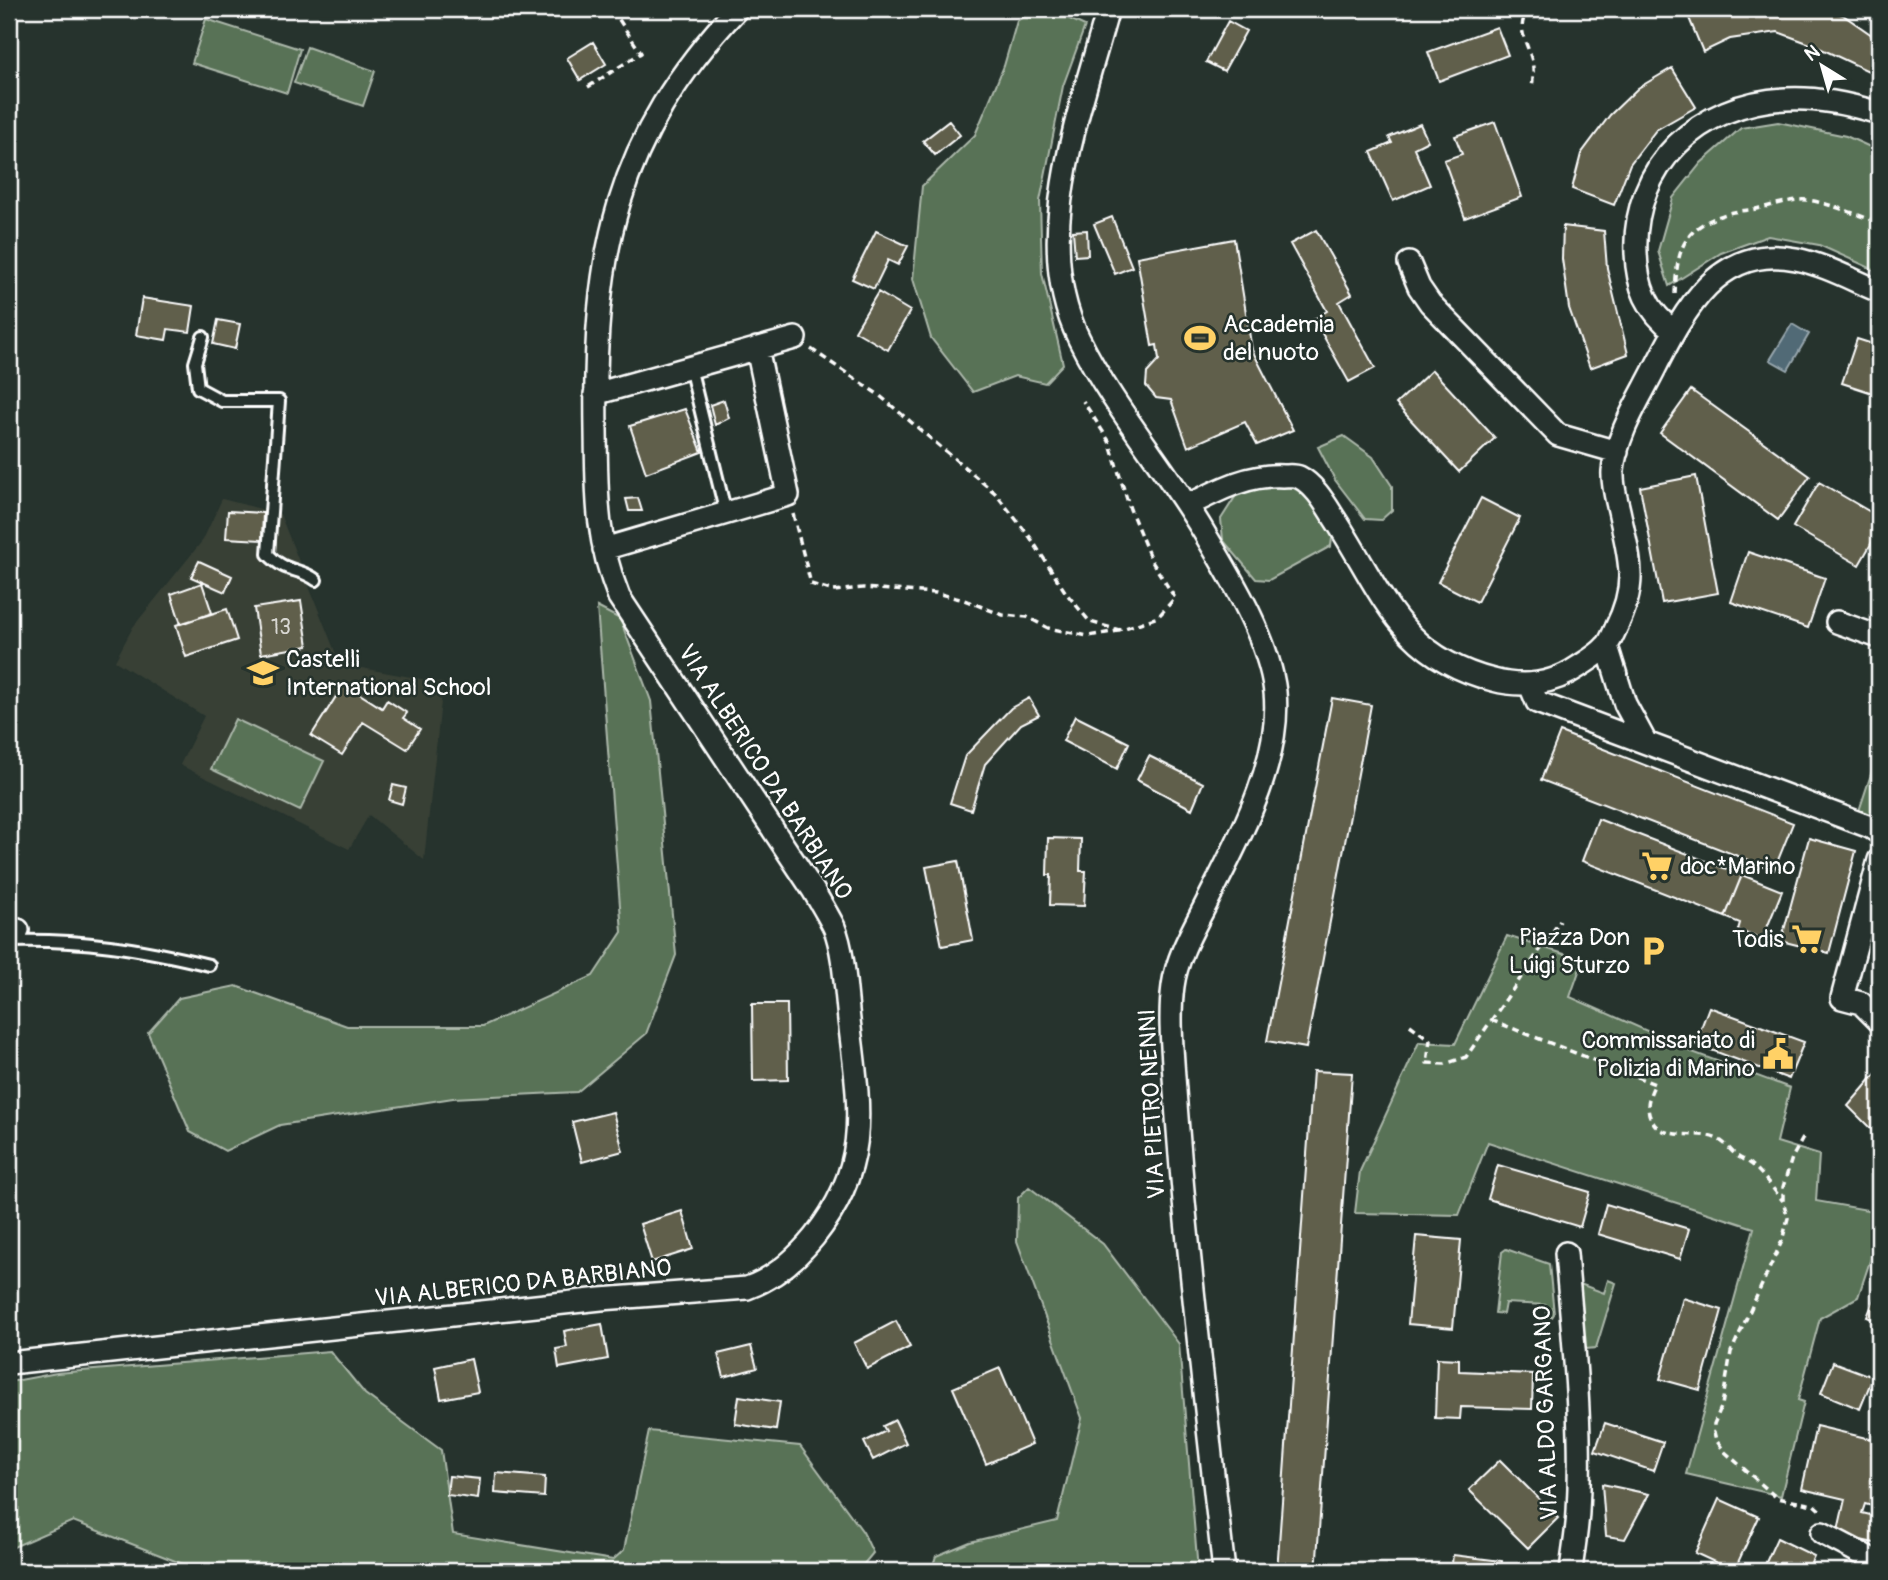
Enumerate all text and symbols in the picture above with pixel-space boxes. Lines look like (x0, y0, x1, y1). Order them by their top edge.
north arrow (1786, 32, 1856, 102)
text: N (1800, 40, 1825, 67)
place label: Accademia del nuoto (1223, 310, 1334, 367)
sports icon: Accademia del nuoto (1183, 321, 1217, 355)
house number: 13 (271, 614, 291, 641)
street label: VIA ALBERICO DA BARBIANO (672, 639, 858, 905)
place label: Castelli International School (286, 645, 491, 702)
school or university icon: Castelli International School (246, 656, 280, 690)
supermarket icon: doc*Marino (1640, 849, 1674, 883)
place label: doc*Marino (1680, 852, 1796, 881)
supermarket icon: Todis (1790, 922, 1824, 956)
place label: Piazza Don Luigi Sturzo (1509, 923, 1630, 980)
place label: Todis (1732, 925, 1784, 954)
parking icon: Piazza Don Luigi Sturzo (1636, 934, 1670, 968)
street label: VIA PIETRO NENNI (1133, 1008, 1171, 1200)
place label: Commissariato di Polizia di Marino (1581, 1026, 1755, 1083)
public building icon: Commissariato di Polizia di Marino (1761, 1037, 1795, 1071)
street label: VIA ALBERICO DA BARBIANO (373, 1253, 673, 1313)
street label: VIA ALDO GARGANO (1528, 1305, 1564, 1521)

